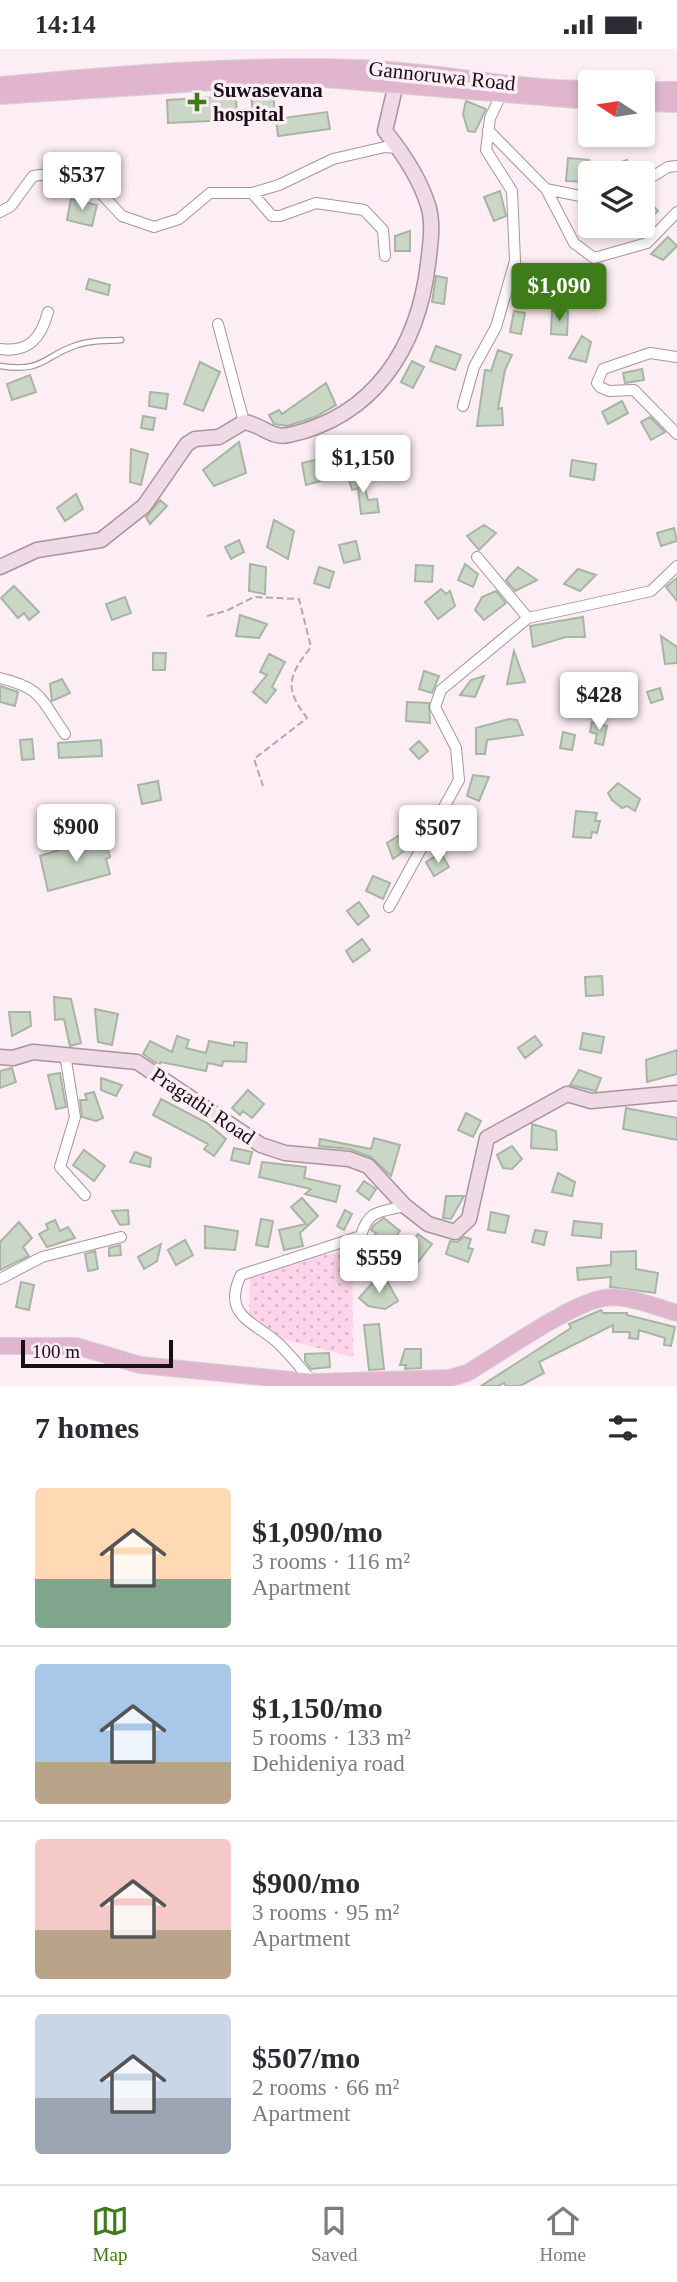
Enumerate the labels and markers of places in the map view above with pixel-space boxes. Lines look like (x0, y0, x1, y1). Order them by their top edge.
place label: Suwasevana hospital (213, 78, 323, 126)
marker: Suwasevana hospital (187, 92, 207, 112)
pin: $537 (41, 153, 123, 212)
pin: $1,090 (502, 264, 616, 323)
pin: $1,150 (306, 435, 420, 495)
pin: $428 (558, 673, 640, 732)
pin: $900 (35, 805, 117, 864)
pin: $507 (397, 805, 479, 865)
pin: $559 (338, 1235, 420, 1295)

